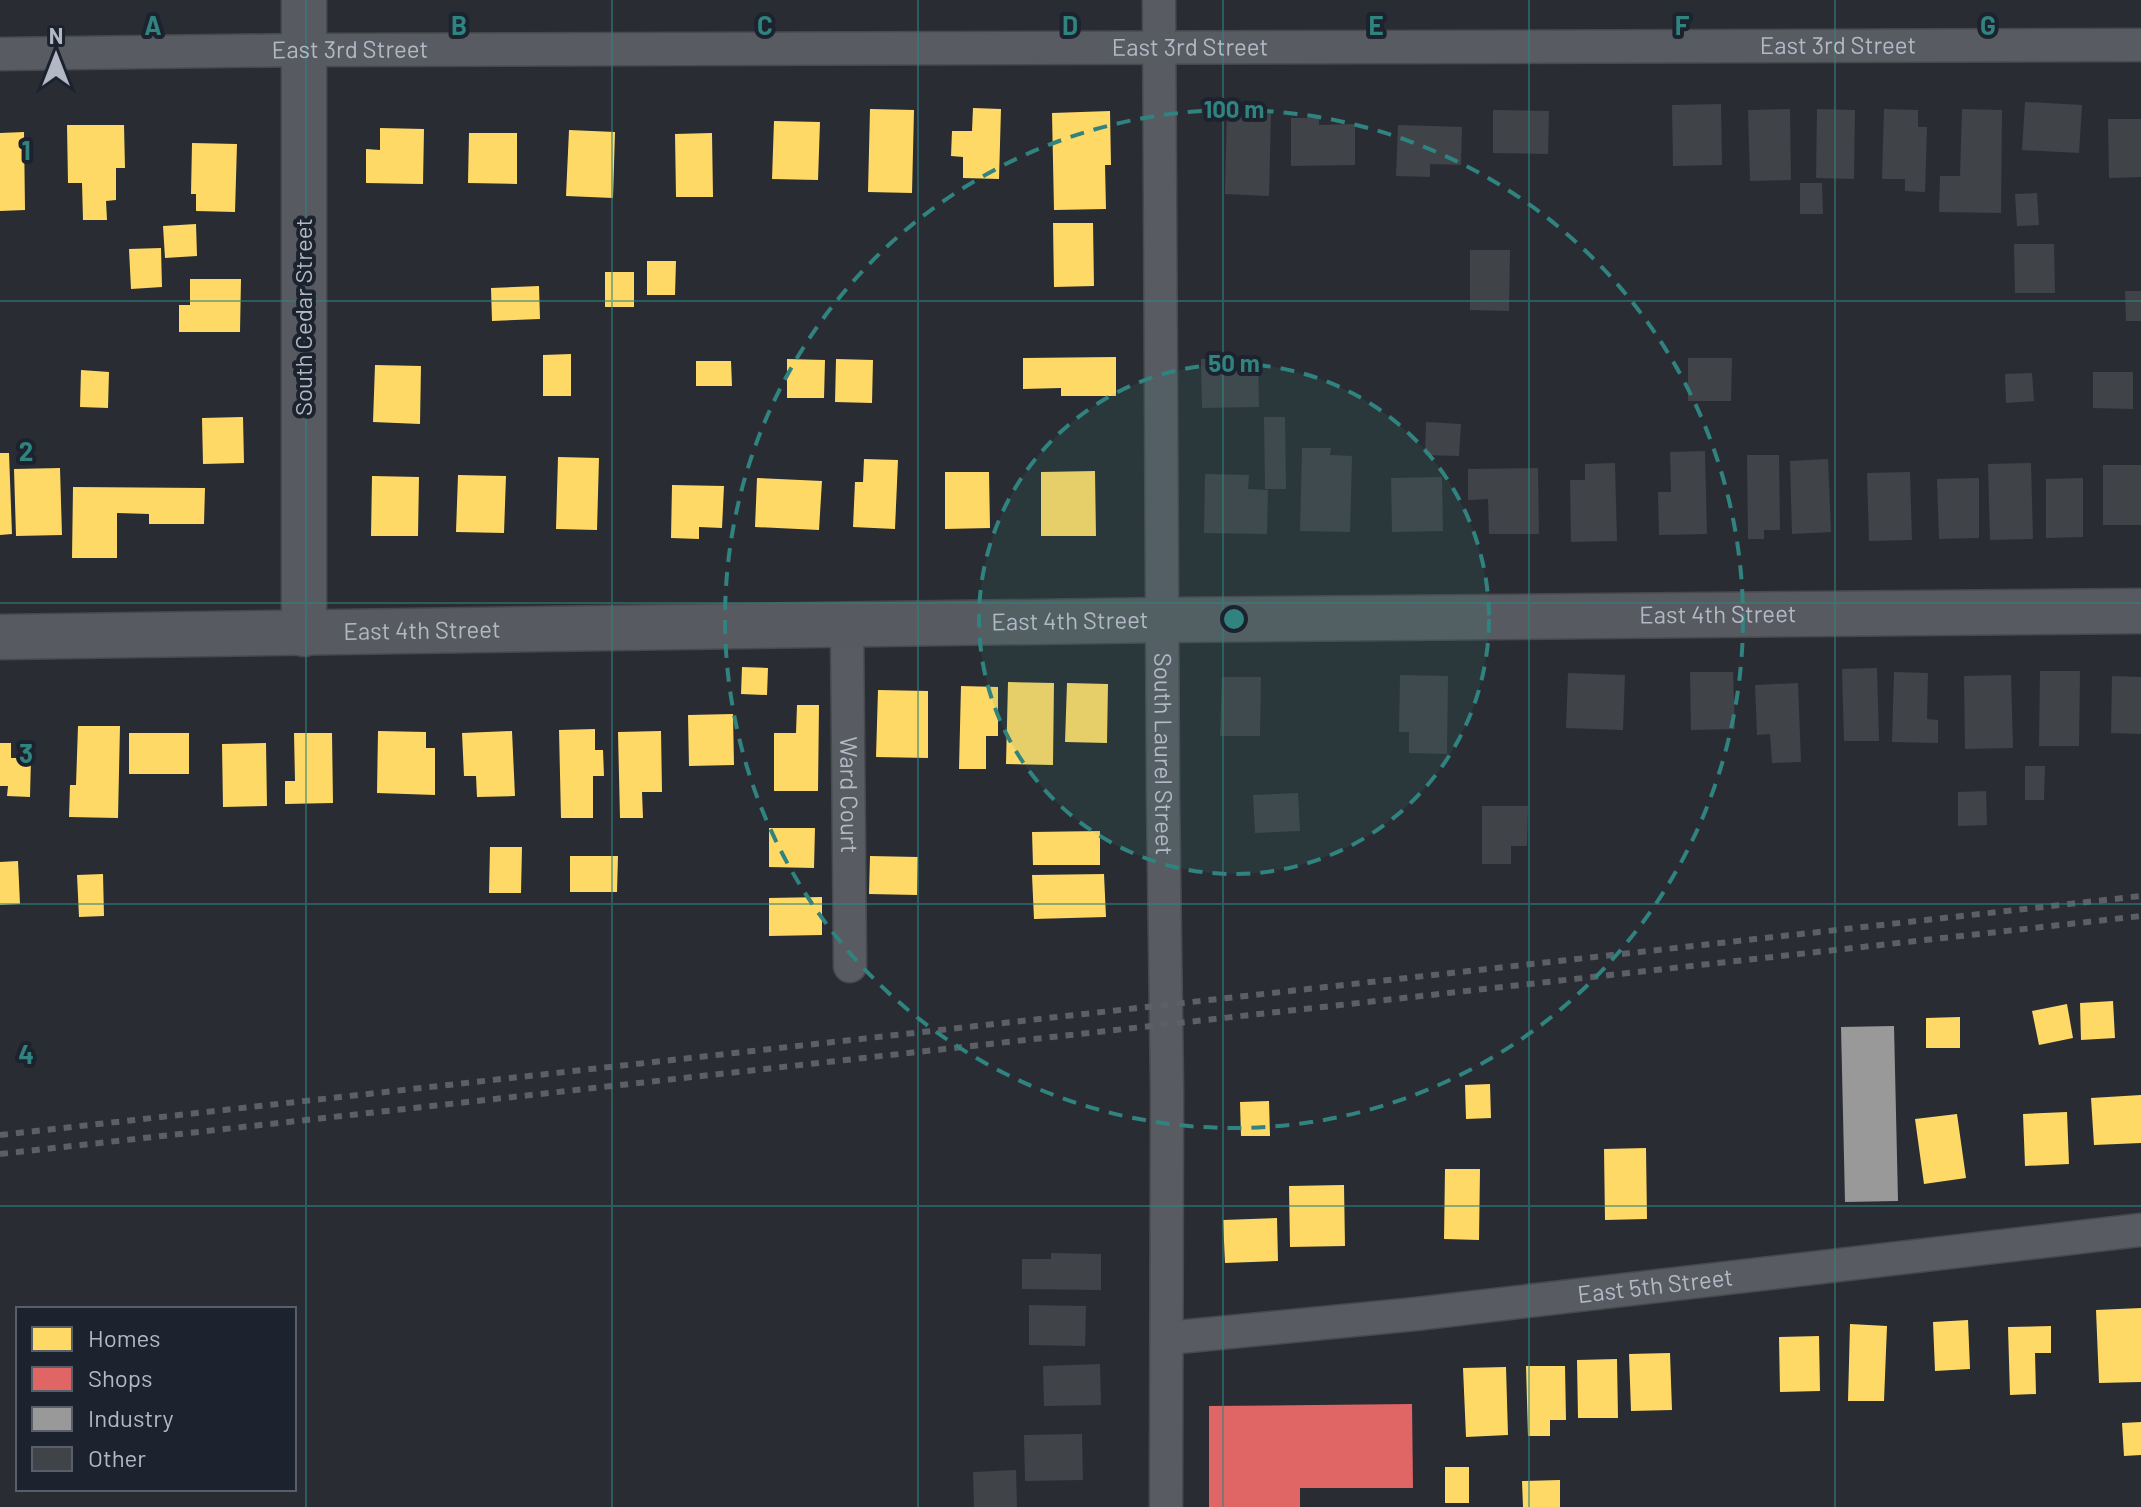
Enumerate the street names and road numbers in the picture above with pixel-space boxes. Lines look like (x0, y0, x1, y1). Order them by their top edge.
street label: East 3rd Street (1760, 30, 1916, 59)
street label: East 3rd Street (1112, 31, 1268, 61)
street label: East 3rd Street (272, 34, 428, 63)
street label: South Cedar Street (288, 218, 317, 416)
street label: East 4th Street (1639, 598, 1797, 629)
street label: East 4th Street (991, 604, 1149, 636)
street label: East 4th Street (343, 614, 501, 645)
street label: South Laurel Street (1149, 653, 1180, 855)
street label: Ward Court (835, 736, 865, 854)
street label: East 5th Street (1576, 1261, 1734, 1308)

